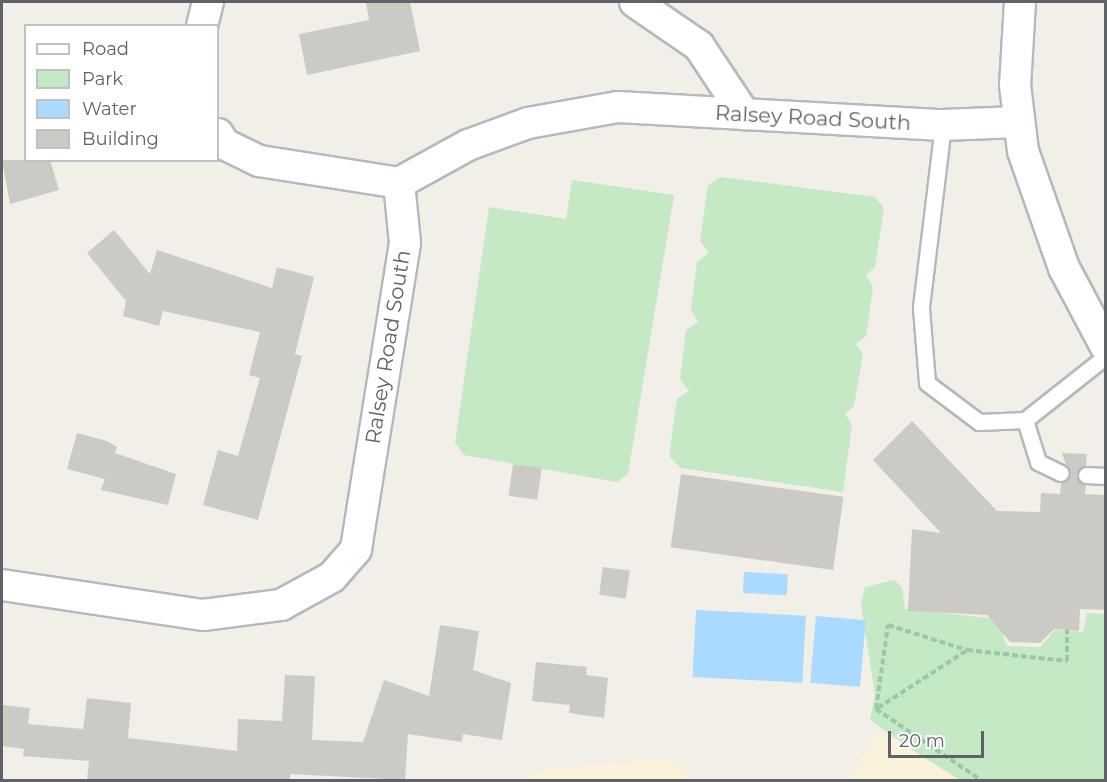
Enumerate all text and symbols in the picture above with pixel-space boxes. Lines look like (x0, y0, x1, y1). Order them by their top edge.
legend (24, 24, 219, 162)
text: Road (82, 38, 129, 60)
text: Park (82, 68, 123, 90)
text: Water (82, 98, 137, 120)
street label: Ralsey Road South (714, 100, 912, 136)
text: Building (82, 128, 159, 150)
street label: Ralsey Road South (360, 248, 416, 446)
scale bar (891, 719, 987, 757)
text: 20 m (899, 730, 945, 752)

